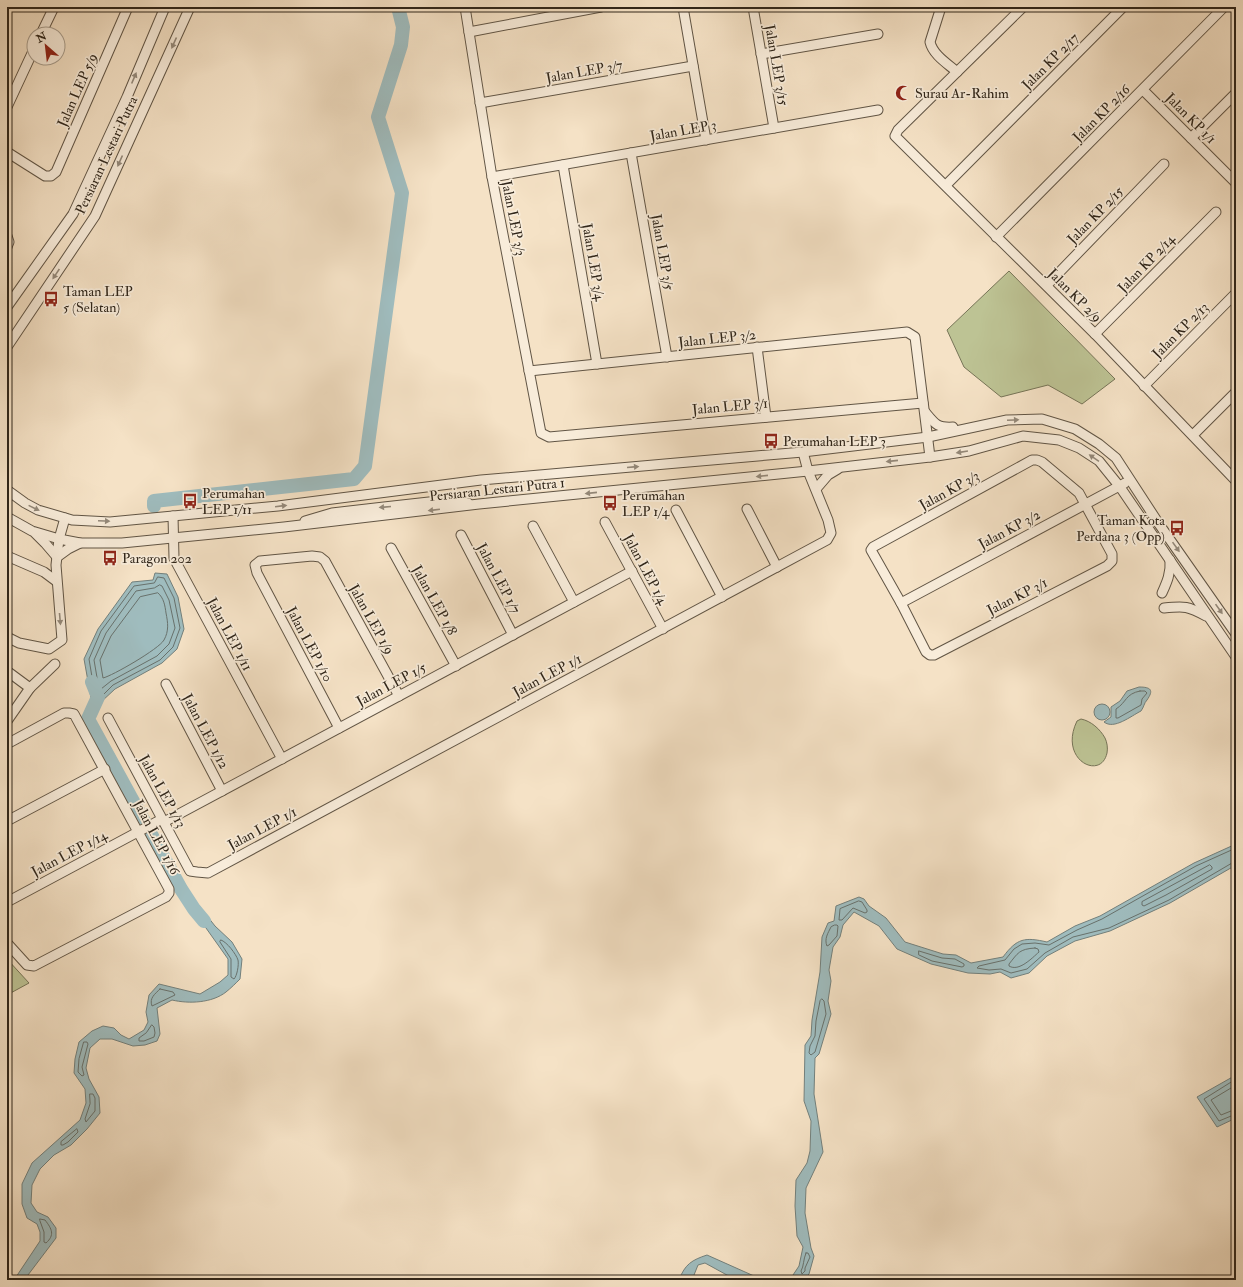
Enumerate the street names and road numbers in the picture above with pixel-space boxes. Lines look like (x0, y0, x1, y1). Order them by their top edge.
street label: Jalan LEP 3/15 (761, 22, 792, 108)
street label: Jalan KP 2/17 (1018, 29, 1083, 94)
street label: Jalan LEP 5/9 (53, 51, 101, 131)
street label: Jalan LEP 3/7 (543, 56, 624, 87)
street label: Jalan KP 2/16 (1068, 80, 1134, 146)
street label: Jalan KP 1/1 (1161, 89, 1220, 147)
street label: Persiaran Lestari Putra (72, 93, 141, 217)
street label: Jalan LEP 3 (647, 116, 718, 145)
street label: Jalan LEP 3/3 (498, 178, 529, 257)
street label: Jalan KP 2/15 (1063, 182, 1128, 248)
street label: Jalan LEP 3/5 (647, 212, 678, 292)
street label: Jalan LEP 3/4 (578, 221, 609, 303)
street label: Jalan KP 2/14 (1114, 229, 1179, 297)
street label: Jalan KP 2/9 (1043, 264, 1105, 326)
street label: Jalan KP 2/13 (1148, 299, 1212, 363)
street label: Jalan LEP 3/2 (676, 326, 757, 351)
street label: Jalan LEP 3/1 (690, 395, 769, 418)
street label: Jalan KP 3/3 (915, 467, 982, 514)
street label: Persiaran Lestari Putra 1 (428, 474, 566, 505)
street label: Jalan KP 3/2 (974, 506, 1043, 553)
street label: Jalan LEP 1/4 (619, 530, 672, 609)
street label: Jalan LEP 1/7 (472, 539, 524, 617)
street label: Jalan LEP 1/8 (408, 561, 461, 639)
street label: Jalan KP 3/1 (983, 574, 1050, 619)
street label: Jalan LEP 1/9 (345, 580, 398, 657)
street label: Jalan LEP 1/11 (203, 594, 256, 674)
street label: Jalan LEP 1/10 (282, 603, 336, 685)
street label: Jalan LEP 1/1 (509, 650, 585, 701)
street label: Jalan LEP 1/5 (352, 659, 430, 710)
street label: Jalan LEP 1/12 (178, 690, 232, 772)
street label: Jalan LEP 1/13 (135, 751, 190, 831)
street label: Jalan LEP 1/16 (129, 796, 184, 879)
street label: Jalan LEP 1/1 (224, 803, 300, 854)
street label: Jalan LEP 1/14 (28, 826, 111, 881)

